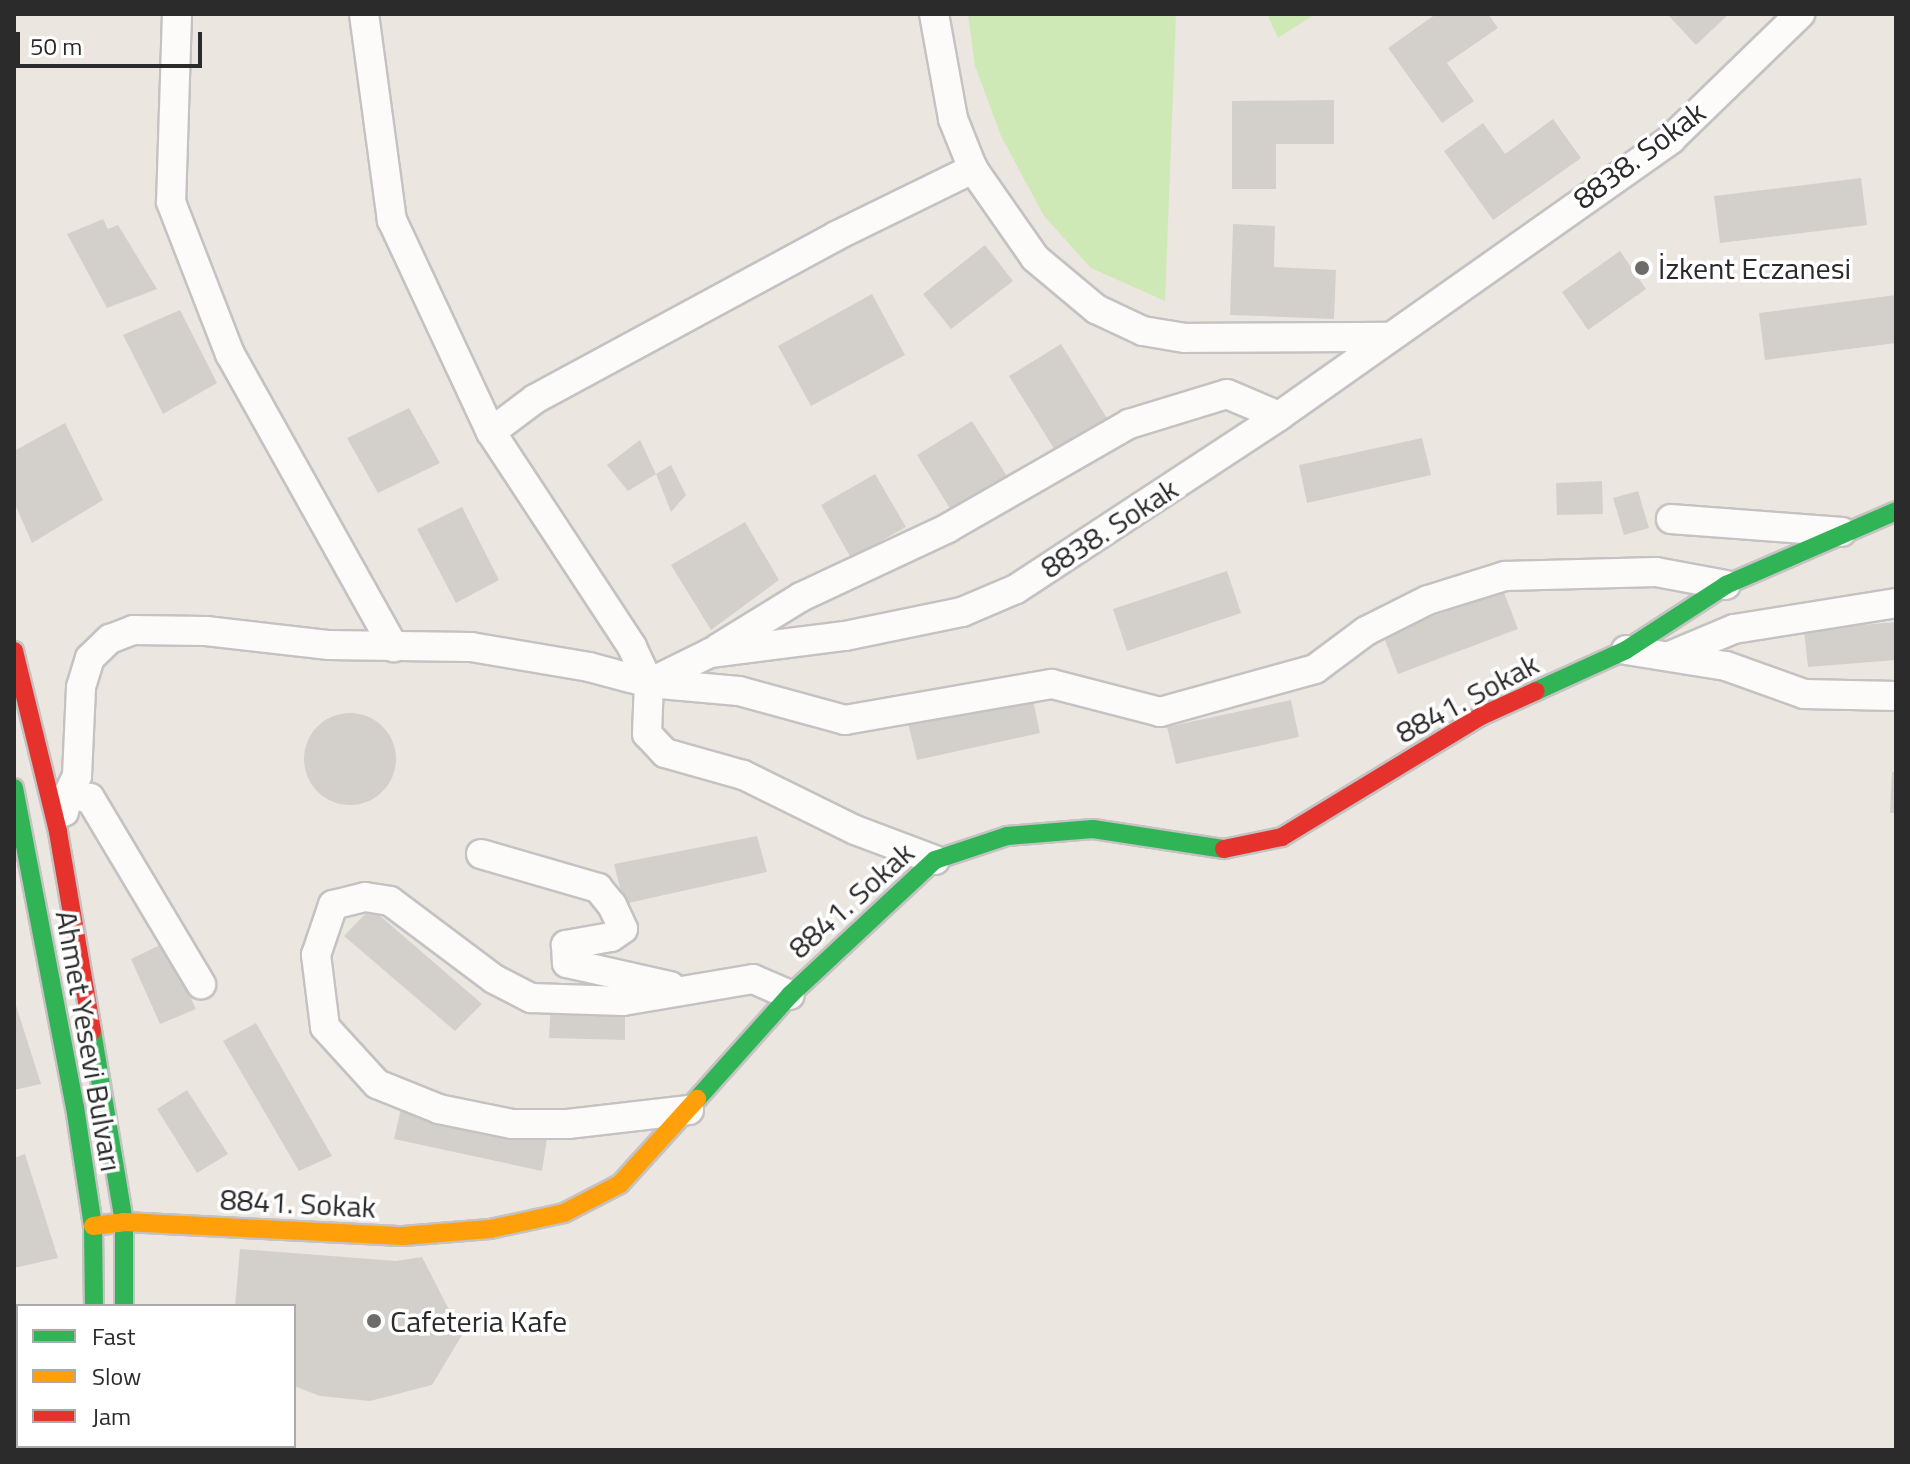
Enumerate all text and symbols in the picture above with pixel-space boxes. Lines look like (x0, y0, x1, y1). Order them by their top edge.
scale bar (20, 16, 206, 66)
text: 50 m (30, 28, 82, 64)
street label: 8838. Sokak (1566, 94, 1712, 216)
place label: İzkent Eczanesi (1658, 250, 1851, 286)
marker: İzkent Eczanesi (1633, 259, 1651, 277)
street label: 8838. Sokak (1034, 470, 1184, 586)
street label: 8841. Sokak (1390, 645, 1544, 751)
street label: 8841. Sokak (781, 834, 921, 966)
street label: Ahmet Yesevi Bulvarı (48, 908, 130, 1174)
street label: 8841. Sokak (219, 1181, 377, 1225)
place label: Cafeteria Kafe (390, 1303, 567, 1339)
legend (16, 1304, 296, 1448)
marker: Cafeteria Kafe (365, 1312, 383, 1330)
text: Fast (92, 1318, 135, 1354)
text: Slow (92, 1358, 141, 1394)
text: Jam (92, 1398, 131, 1434)

